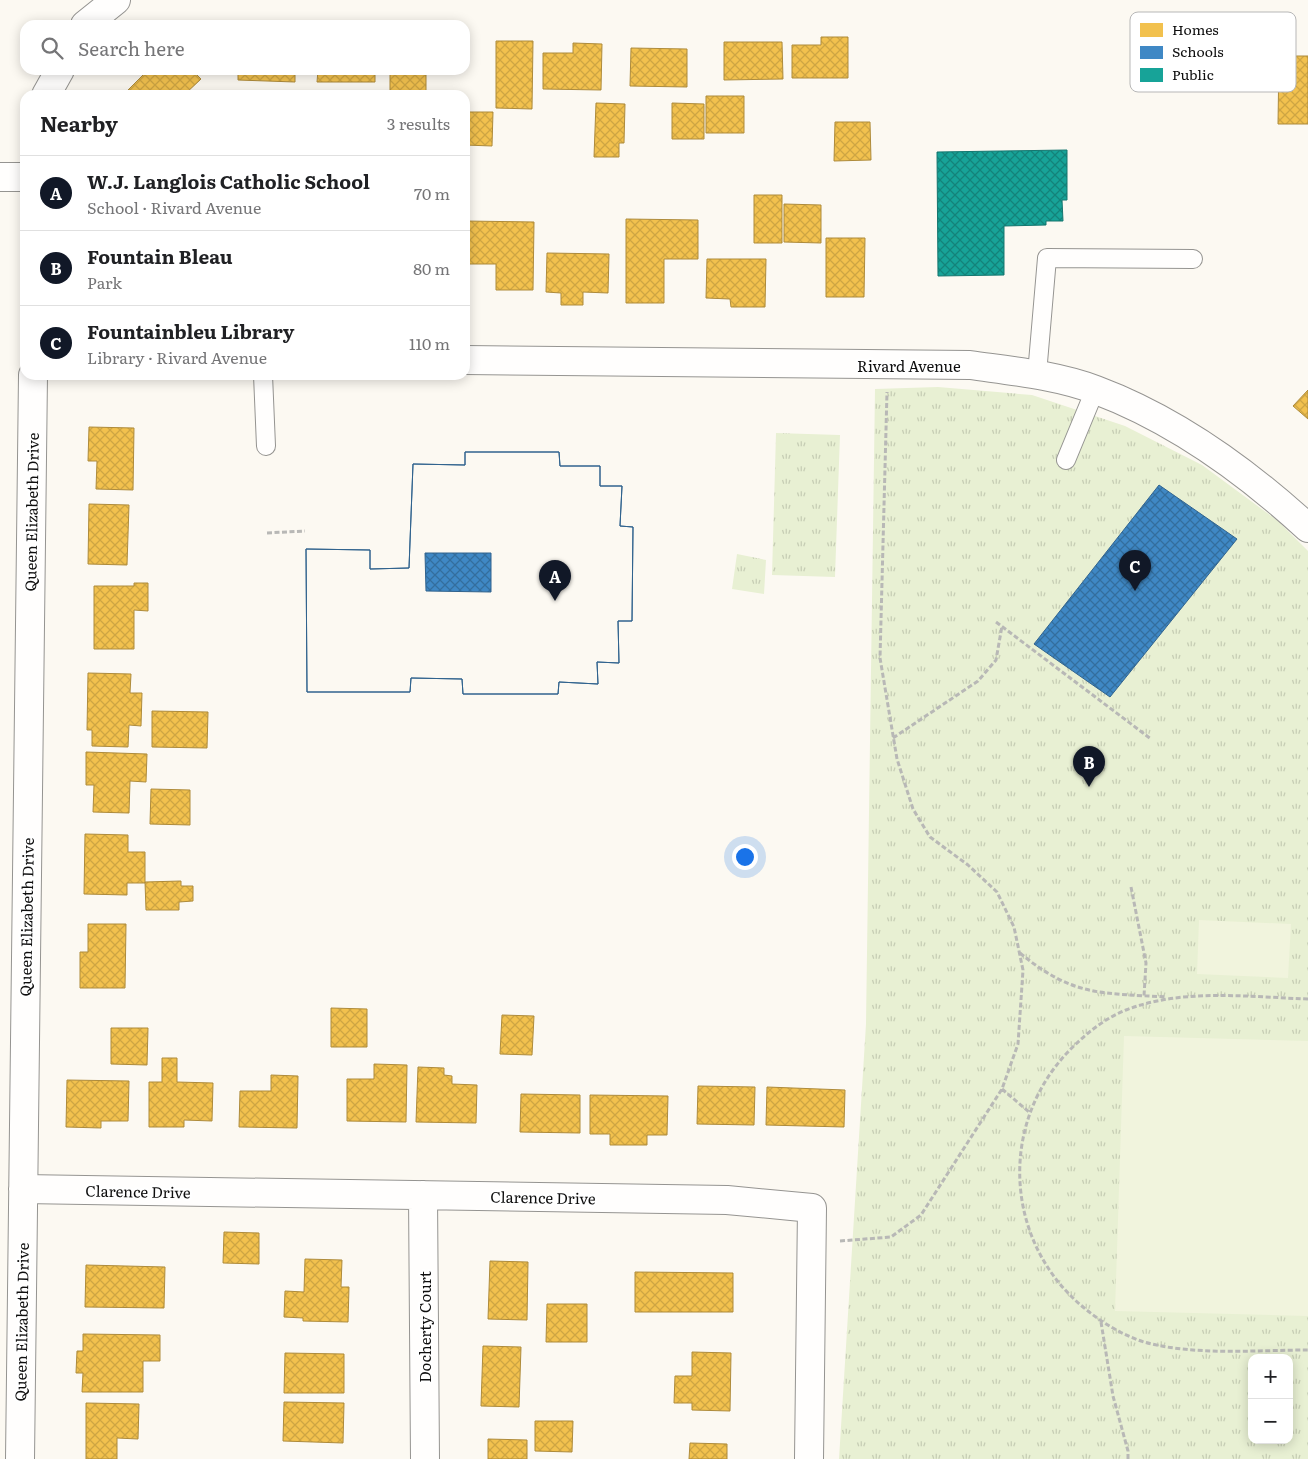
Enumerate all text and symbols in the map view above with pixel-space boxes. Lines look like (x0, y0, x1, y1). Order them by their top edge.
legend (1130, 12, 1296, 92)
text: Homes (1172, 19, 1219, 39)
search box (20, 20, 470, 75)
icon: search (38, 34, 66, 62)
text: Search here (78, 34, 185, 62)
text: Schools (1172, 41, 1224, 61)
text: Public (1172, 64, 1214, 84)
text: Nearby (40, 107, 118, 138)
text: 3 results (387, 111, 450, 135)
text: W.J. Langlois Catholic School (87, 167, 370, 195)
text: A (50, 181, 62, 205)
text: 70 m (414, 181, 450, 205)
text: School · Rivard Avenue (87, 195, 261, 219)
text: Fountain Bleau (87, 242, 233, 270)
text: B (50, 256, 62, 280)
text: 80 m (413, 256, 450, 280)
text: Park (87, 270, 122, 294)
text: Fountainbleu Library (87, 317, 294, 345)
text: C (50, 331, 62, 355)
text: 110 m (409, 331, 450, 355)
text: Library · Rivard Avenue (87, 345, 267, 369)
street label: Rivard Avenue (857, 354, 961, 377)
street label: Queen Elizabeth Drive (18, 432, 44, 592)
pin: C (1119, 550, 1151, 591)
pin: A (539, 560, 571, 601)
pin: B (1073, 746, 1105, 787)
street label: Queen Elizabeth Drive (13, 837, 39, 997)
your location (732, 844, 758, 870)
street label: Clarence Drive (85, 1179, 191, 1203)
street label: Clarence Drive (490, 1185, 596, 1209)
street label: Queen Elizabeth Drive (8, 1242, 34, 1402)
street label: Docherty Court (413, 1271, 436, 1383)
map controls (1248, 1354, 1293, 1444)
button: + (1248, 1354, 1293, 1399)
button: − (1248, 1399, 1293, 1444)

